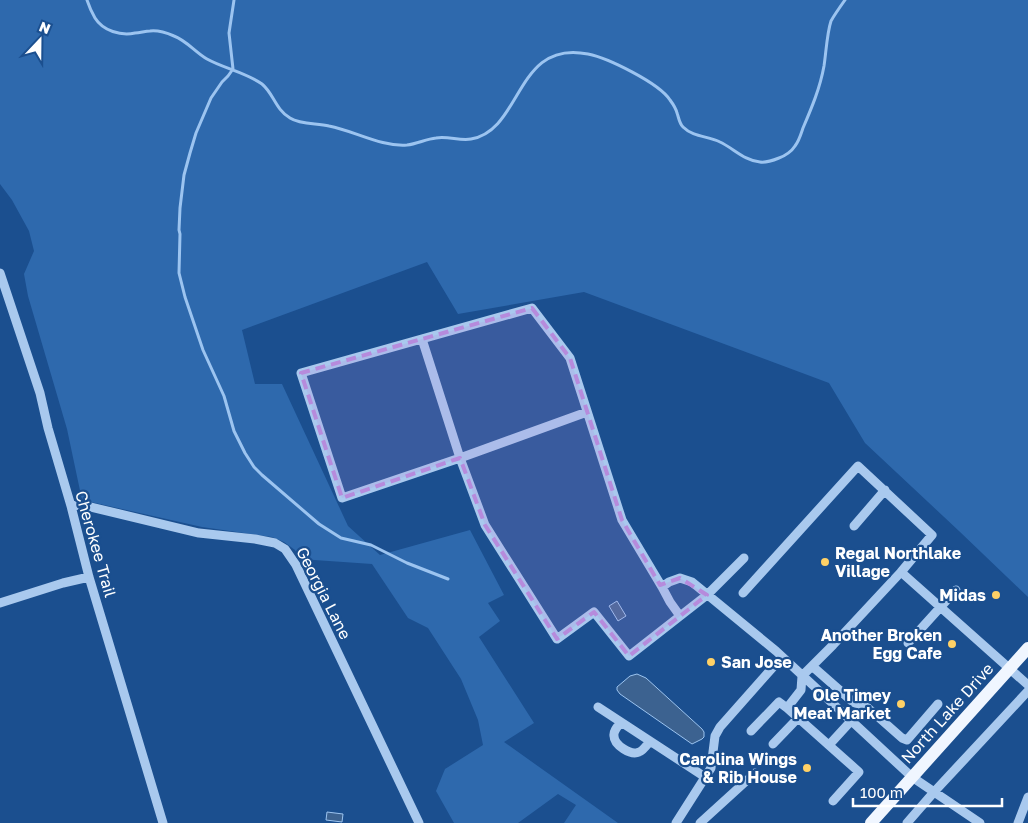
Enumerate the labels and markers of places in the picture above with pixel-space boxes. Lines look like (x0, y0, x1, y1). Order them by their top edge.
place label: Regal Northlake Village (835, 543, 961, 581)
marker: Regal Northlake Village (819, 556, 831, 568)
place label: Midas (939, 585, 986, 605)
marker: Midas (990, 589, 1002, 601)
place label: Another Broken Egg Cafe (821, 625, 942, 663)
marker: Another Broken Egg Cafe (946, 638, 958, 650)
place label: San Jose (721, 652, 792, 672)
marker: San Jose (705, 656, 717, 668)
place label: Ole Timey Meat Market (793, 685, 891, 723)
marker: Ole Timey Meat Market (895, 698, 907, 710)
place label: Carolina Wings & Rib House (679, 749, 797, 787)
marker: Carolina Wings & Rib House (801, 762, 813, 774)

